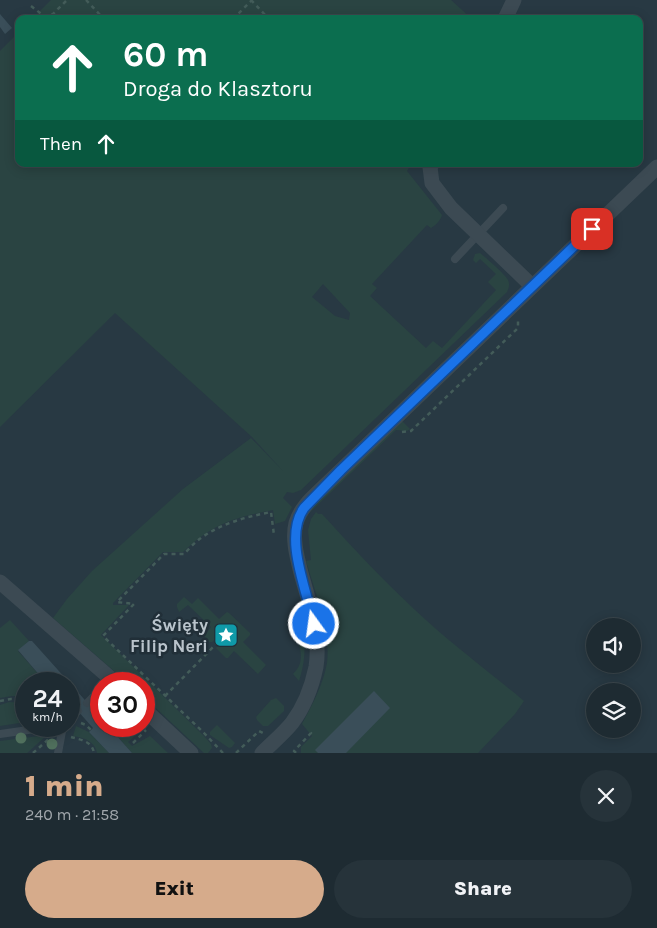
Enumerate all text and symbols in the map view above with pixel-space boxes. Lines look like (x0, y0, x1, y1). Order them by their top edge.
text: 60 m (123, 34, 208, 75)
icon: ahead (40, 35, 105, 100)
text: Droga do Klasztoru (123, 76, 313, 102)
icon: ahead (92, 130, 120, 158)
text: Then (40, 133, 82, 155)
pin (571, 208, 613, 250)
icon: arrive (578, 215, 606, 243)
position arrow (287, 597, 339, 649)
place label: Święty Filip Neri (130, 613, 208, 657)
map controls (586, 618, 641, 738)
button: sound (586, 618, 641, 673)
place icon: Święty Filip Neri (213, 622, 239, 648)
speed limit sign: 30 (90, 672, 155, 737)
button: layers (586, 683, 641, 738)
text: 24 (32, 684, 63, 713)
text: km/h (32, 710, 63, 724)
text: 1 min (25, 768, 104, 804)
button: close (580, 770, 632, 822)
text: 240 m · 21:58 (25, 805, 119, 824)
button: Exit (25, 860, 324, 918)
button: Share (334, 860, 632, 918)

